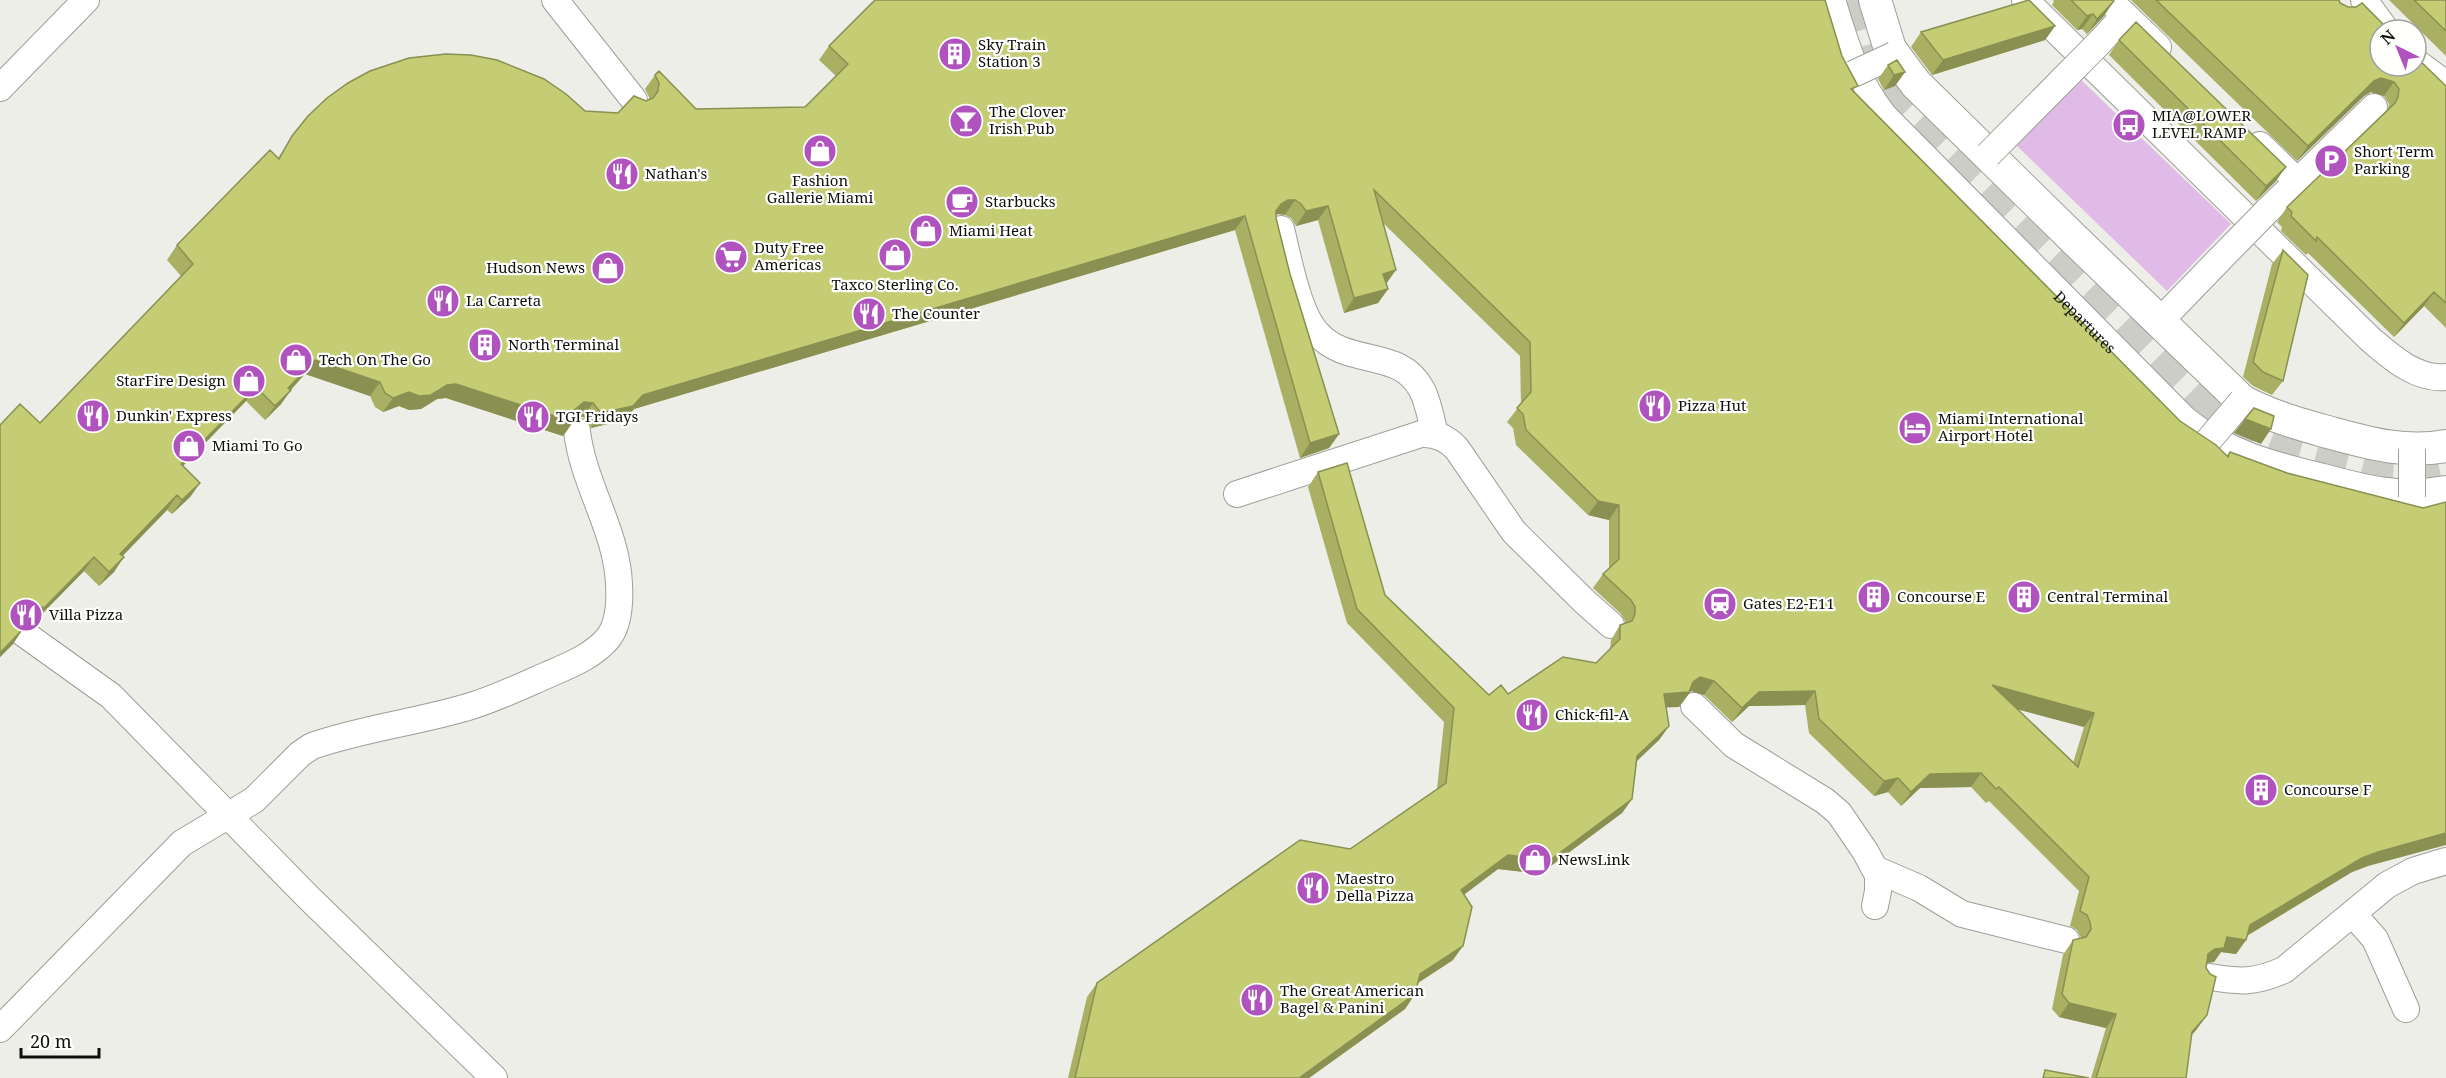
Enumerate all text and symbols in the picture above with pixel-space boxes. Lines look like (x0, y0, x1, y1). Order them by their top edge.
north arrow (2368, 18, 2428, 78)
text: N (2376, 24, 2400, 49)
place label: Sky Train Station 3 (978, 34, 1047, 71)
building icon: Sky Train Station 3 (937, 36, 973, 72)
place label: The Clover Irish Pub (989, 101, 1066, 138)
bar icon: The Clover Irish Pub (948, 103, 984, 139)
place label: MIA@LOWER LEVEL RAMP (2152, 105, 2251, 142)
bus stop icon: MIA@LOWER LEVEL RAMP (2111, 107, 2147, 143)
shop icon: Fashion Gallerie Miami (802, 133, 838, 169)
place label: Short Term Parking (2354, 141, 2434, 178)
parking icon: Short Term Parking (2313, 143, 2349, 179)
restaurant icon: Nathan's (604, 156, 640, 192)
place label: Nathan's (645, 163, 708, 183)
place label: Fashion Gallerie Miami (767, 170, 873, 207)
cafe icon: Starbucks (944, 184, 980, 220)
place label: Starbucks (985, 191, 1056, 211)
shop icon: Miami Heat (908, 213, 944, 249)
place label: Miami Heat (949, 220, 1033, 240)
place label: Duty Free Americas (754, 237, 824, 274)
shop icon: Taxco Sterling Co. (877, 237, 913, 273)
supermarket icon: Duty Free Americas (713, 239, 749, 275)
shop icon: Hudson News (590, 250, 626, 286)
place label: Hudson News (486, 257, 585, 277)
place label: Taxco Sterling Co. (831, 274, 959, 294)
restaurant icon: La Carreta (425, 283, 461, 319)
street label: Departures (2050, 286, 2121, 358)
place label: La Carreta (466, 290, 541, 310)
restaurant icon: The Counter (851, 296, 887, 332)
place label: The Counter (892, 303, 980, 323)
building icon: North Terminal (467, 327, 503, 363)
place label: North Terminal (508, 334, 620, 354)
shop icon: Tech On The Go (278, 342, 314, 378)
place label: Tech On The Go (319, 349, 431, 369)
shop icon: StarFire Design (231, 363, 267, 399)
place label: StarFire Design (116, 370, 226, 390)
restaurant icon: Pizza Hut (1637, 388, 1673, 424)
place label: Pizza Hut (1678, 395, 1746, 415)
restaurant icon: Dunkin' Express (75, 398, 111, 434)
restaurant icon: TGI Fridays (515, 399, 551, 435)
place label: Dunkin' Express (116, 405, 232, 425)
place label: TGI Fridays (556, 406, 639, 426)
place label: Miami International Airport Hotel (1938, 408, 2084, 445)
hotel icon: Miami International Airport Hotel (1897, 410, 1933, 446)
shop icon: Miami To Go (171, 428, 207, 464)
place label: Miami To Go (212, 435, 303, 455)
building icon: Concourse E (1856, 579, 1892, 615)
building icon: Central Terminal (2006, 579, 2042, 615)
station icon: Gates E2-E11 (1702, 586, 1738, 622)
place label: Concourse E (1897, 586, 1985, 606)
place label: Central Terminal (2047, 586, 2169, 606)
place label: Gates E2-E11 (1743, 593, 1835, 613)
restaurant icon: Villa Pizza (8, 597, 44, 633)
place label: Villa Pizza (49, 604, 123, 624)
restaurant icon: Chick-fil-A (1514, 697, 1550, 733)
place label: Chick-fil-A (1555, 704, 1630, 724)
building icon: Concourse F (2243, 772, 2279, 808)
place label: Concourse F (2284, 779, 2372, 799)
shop icon: NewsLink (1517, 842, 1553, 878)
place label: NewsLink (1558, 849, 1630, 869)
place label: Maestro Della Pizza (1336, 868, 1414, 905)
restaurant icon: Maestro Della Pizza (1295, 870, 1331, 906)
place label: The Great American Bagel & Panini (1280, 980, 1425, 1017)
restaurant icon: The Great American Bagel & Panini (1239, 982, 1275, 1018)
scale bar (21, 1021, 99, 1059)
text: 20 m (30, 1029, 72, 1053)

